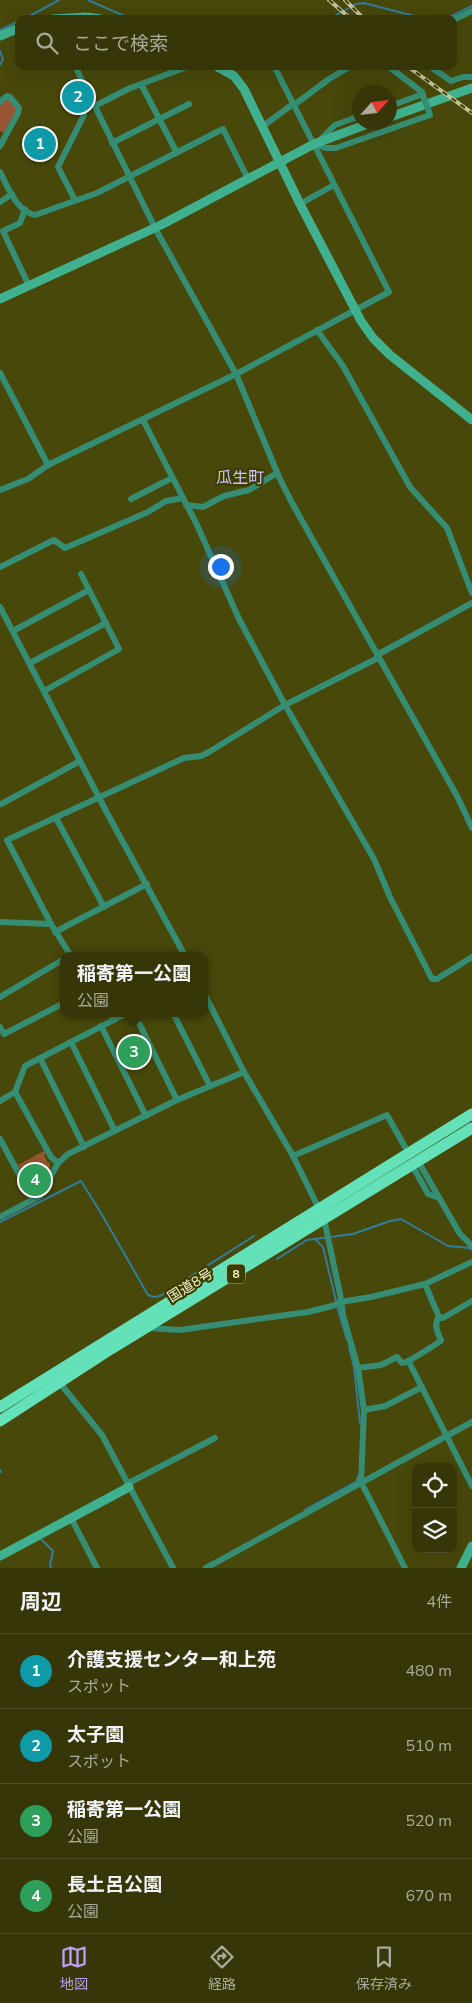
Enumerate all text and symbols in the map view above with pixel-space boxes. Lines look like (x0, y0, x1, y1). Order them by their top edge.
search box (15, 15, 457, 70)
icon: search (33, 29, 61, 57)
text: ここで検索 (73, 31, 168, 57)
pin: 2 (62, 78, 94, 116)
north arrow (352, 85, 397, 130)
pin: 1 (24, 125, 56, 163)
district label: 瓜生町 (216, 467, 264, 489)
your location (208, 554, 234, 580)
popup (60, 952, 208, 1017)
text: 稲寄第一公園 (77, 961, 191, 987)
text: 公園 (77, 990, 109, 1012)
pin: 3 (118, 1033, 150, 1071)
pin: 4 (19, 1161, 51, 1199)
street label: 国道8号 (164, 1264, 217, 1307)
road number: 8 (227, 1264, 245, 1284)
map controls (412, 1463, 457, 1553)
button: locate (412, 1463, 457, 1508)
button: layers (412, 1508, 457, 1553)
text: 周辺 (20, 1588, 62, 1616)
text: 4件 (426, 1591, 452, 1613)
text: 介護支援センター和上苑 (67, 1647, 276, 1673)
text: 1 (31, 1660, 41, 1682)
text: 480 m (405, 1660, 452, 1682)
text: スポット (67, 1676, 131, 1698)
text: 太子園 (67, 1722, 124, 1748)
text: 2 (31, 1735, 41, 1757)
text: 510 m (405, 1735, 452, 1757)
text: スポット (67, 1751, 131, 1773)
text: 稲寄第一公園 (67, 1797, 181, 1823)
text: 3 (31, 1810, 41, 1832)
text: 520 m (405, 1810, 452, 1832)
text: 公園 (67, 1826, 99, 1848)
text: 長土呂公園 (67, 1872, 162, 1898)
text: 4 (31, 1885, 41, 1907)
text: 670 m (405, 1885, 452, 1907)
text: 公園 (67, 1901, 99, 1923)
tab: 地図 (60, 1943, 88, 1994)
tab: 経路 (208, 1943, 236, 1994)
tab: 保存済み (356, 1943, 412, 1994)

